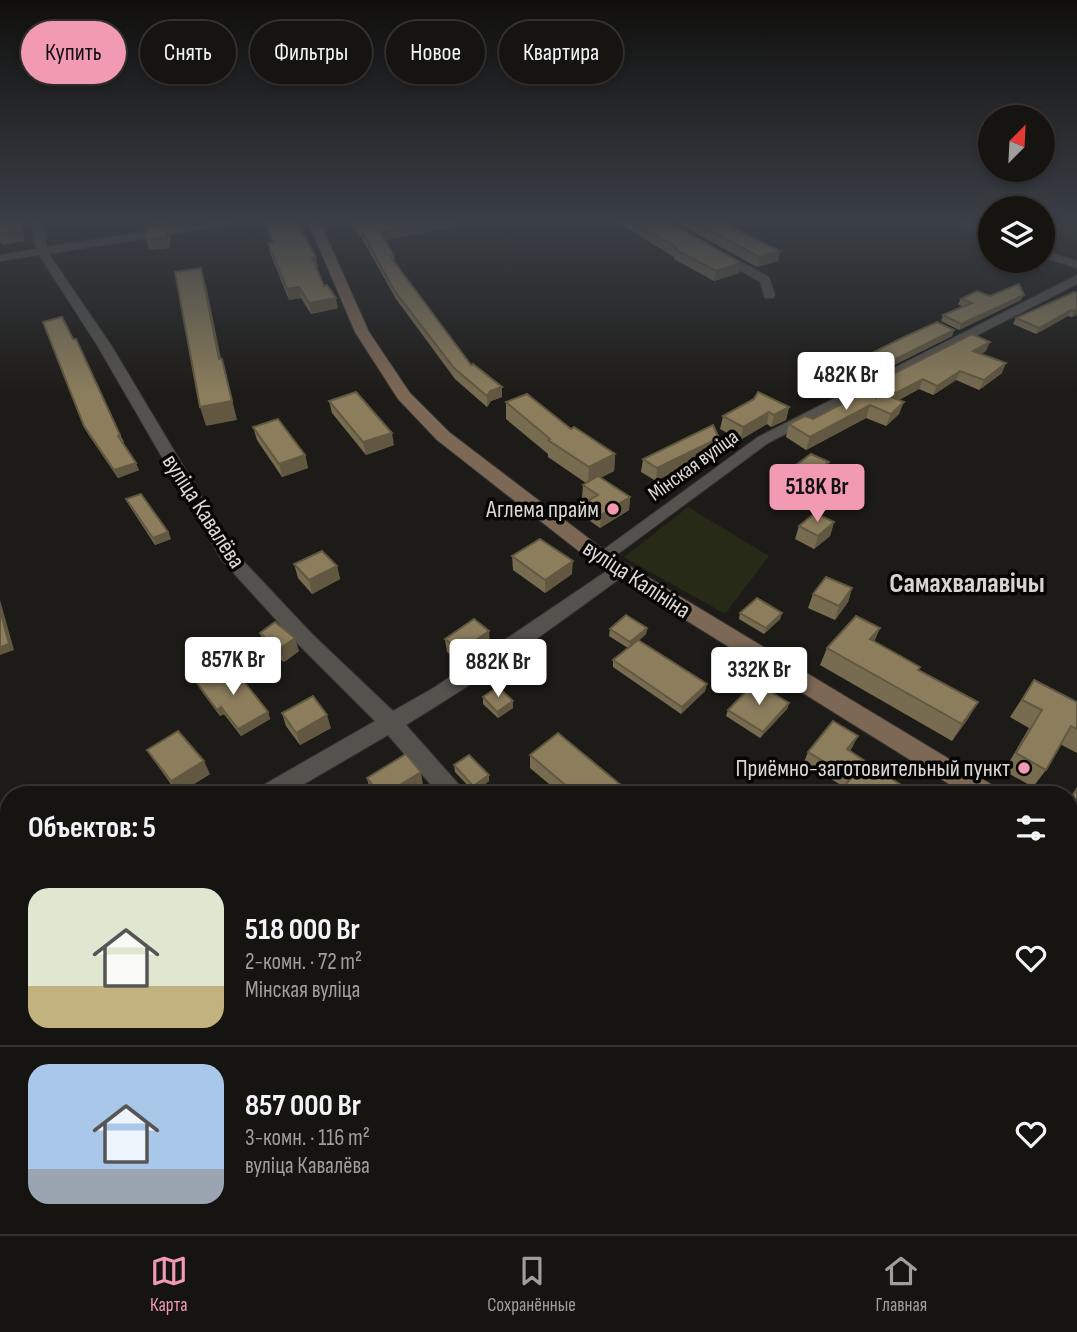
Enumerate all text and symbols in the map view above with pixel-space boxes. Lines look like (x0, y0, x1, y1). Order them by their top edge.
chip: Купить (21, 21, 126, 84)
chip: Снять (140, 21, 236, 84)
chip: Фильтры (250, 21, 372, 84)
chip: Новое (386, 21, 485, 84)
chip: Квартира (499, 21, 623, 84)
north arrow (978, 105, 1055, 182)
map controls (978, 105, 1055, 273)
button: layers (978, 196, 1055, 273)
pin: 482K Br (781, 352, 911, 412)
text: 482K Br (814, 361, 878, 389)
street label: Мінская вуліца (643, 424, 743, 506)
street label: вуліца Кавалёва (156, 449, 251, 574)
pin: 518K Br (752, 464, 882, 524)
text: 518K Br (786, 473, 849, 501)
place label: Аглема прайм (485, 495, 599, 524)
marker: Аглема прайм (605, 501, 621, 517)
street label: вуліца Калініна (577, 534, 696, 625)
district label: Самахвалавічы (889, 567, 1045, 600)
pin: 857K Br (168, 638, 298, 697)
pin: 882K Br (433, 640, 563, 699)
text: 857K Br (201, 646, 265, 674)
text: 882K Br (465, 648, 531, 676)
pin: 332K Br (694, 648, 824, 707)
text: 332K Br (727, 656, 791, 684)
place label: Приёмно-заготовительный пункт (735, 754, 1010, 783)
marker: Приёмно-заготовительный пункт (1016, 760, 1032, 776)
icon: filters (1012, 809, 1050, 847)
text: Объектов: 5 (28, 810, 156, 846)
text: 518 000 Br (245, 912, 360, 948)
icon: home (84, 916, 168, 1000)
icon: heart (1012, 939, 1050, 977)
text: 2-комн. · 72 m² (245, 948, 362, 976)
text: Мінская вуліца (245, 976, 360, 1004)
text: 857 000 Br (245, 1088, 361, 1124)
icon: home (84, 1092, 168, 1176)
icon: heart (1012, 1115, 1050, 1153)
text: 3-комн. · 116 m² (245, 1124, 370, 1152)
text: вуліца Кавалёва (245, 1152, 370, 1180)
tab: Карта (150, 1252, 188, 1317)
tab: Сохранённые (487, 1252, 576, 1317)
tab: Главная (875, 1252, 927, 1317)

